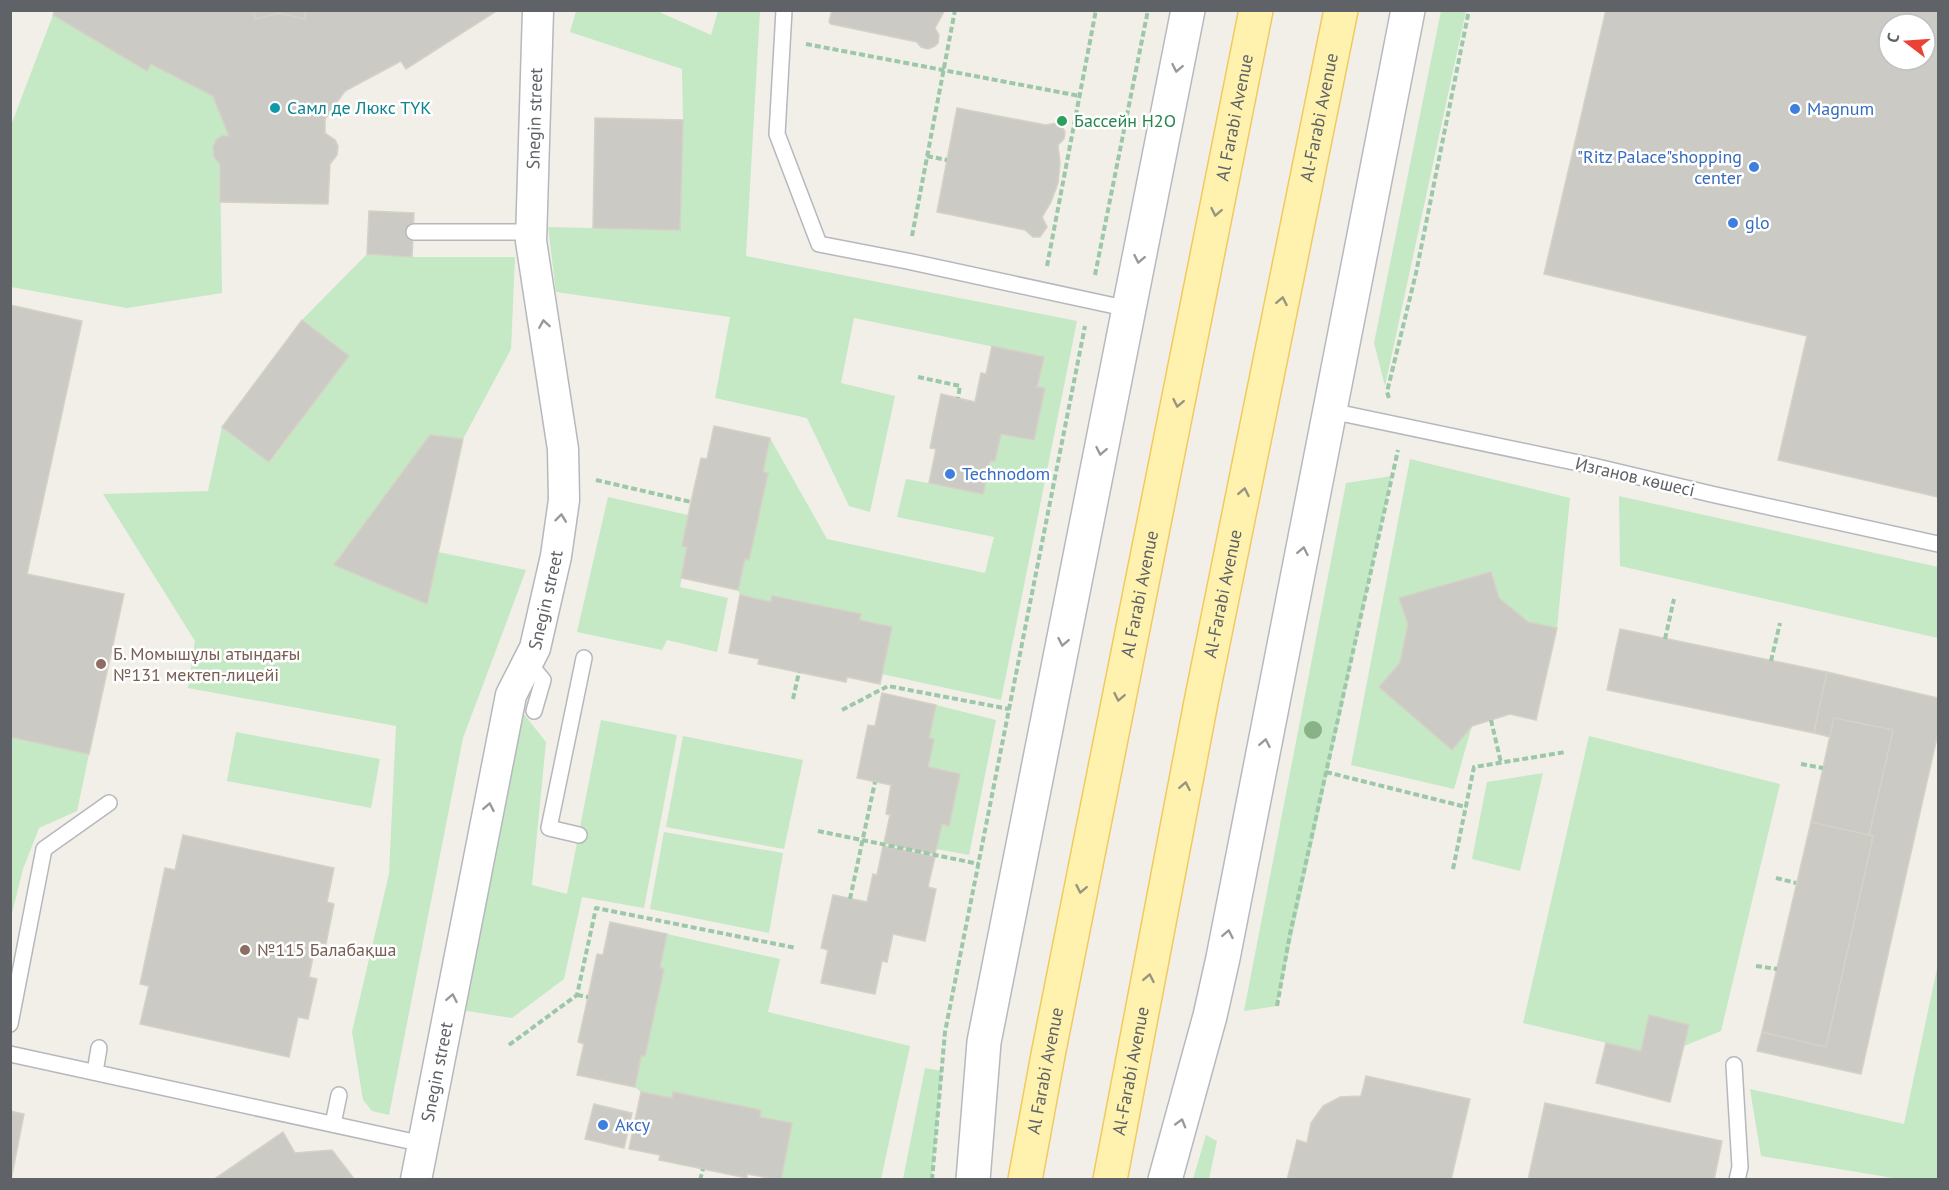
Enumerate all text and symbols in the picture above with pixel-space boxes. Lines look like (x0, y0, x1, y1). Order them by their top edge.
north arrow (1877, 12, 1937, 72)
text: С (1882, 30, 1904, 45)
street label: Al-Farabi Avenue (1295, 51, 1343, 184)
street label: Al Farabi Avenue (1210, 52, 1258, 183)
one-way arrow (1171, 63, 1184, 73)
street label: Snegin street (521, 67, 547, 170)
place label: Самл де Люкс ТҮК (287, 96, 431, 119)
place label: Magnum (1807, 97, 1874, 120)
marker: Самл де Люкс ТҮК (268, 101, 282, 115)
marker: Magnum (1788, 102, 1802, 116)
place label: Бассейн H2O (1074, 109, 1176, 132)
marker: Бассейн H2O (1055, 114, 1069, 128)
place label: "Ritz Palace"shopping center (1577, 145, 1742, 189)
marker: "Ritz Palace"shopping center (1747, 160, 1761, 174)
one-way arrow (1210, 207, 1223, 217)
place label: glo (1745, 211, 1770, 234)
marker: glo (1726, 216, 1740, 230)
one-way arrow (1133, 254, 1146, 264)
one-way arrow (1275, 296, 1288, 306)
one-way arrow (538, 320, 550, 329)
one-way arrow (1172, 398, 1185, 408)
one-way arrow (1095, 445, 1108, 455)
street label: Изганов көшесі (1573, 452, 1697, 501)
place label: Technodom (962, 462, 1050, 485)
marker: Technodom (943, 467, 957, 481)
one-way arrow (1237, 487, 1250, 497)
one-way arrow (555, 513, 567, 522)
street label: Al-Farabi Avenue (1198, 527, 1247, 660)
street label: Al Farabi Avenue (1115, 529, 1163, 660)
one-way arrow (1296, 547, 1309, 557)
street label: Snegin street (523, 549, 568, 652)
one-way arrow (1057, 637, 1070, 647)
place label: Б. Момышұлы атындағы №131 мектеп-лицейі (113, 642, 300, 686)
marker: Б. Момышұлы атындағы №131 мектеп-лицейі (94, 657, 108, 671)
one-way arrow (1113, 692, 1126, 702)
one-way arrow (1258, 738, 1271, 748)
one-way arrow (1178, 781, 1191, 791)
one-way arrow (482, 802, 495, 812)
one-way arrow (1075, 883, 1088, 893)
one-way arrow (1221, 929, 1234, 939)
place label: №115 Балабақша (257, 938, 396, 961)
marker: №115 Балабақша (238, 943, 252, 957)
one-way arrow (1142, 973, 1154, 982)
one-way arrow (445, 994, 458, 1004)
street label: Al Farabi Avenue (1022, 1005, 1068, 1136)
street label: Al-Farabi Avenue (1107, 1005, 1154, 1137)
street label: Snegin street (416, 1020, 458, 1124)
place label: Аксу (615, 1113, 651, 1136)
marker: Аксу (596, 1118, 610, 1132)
one-way arrow (1173, 1118, 1186, 1128)

